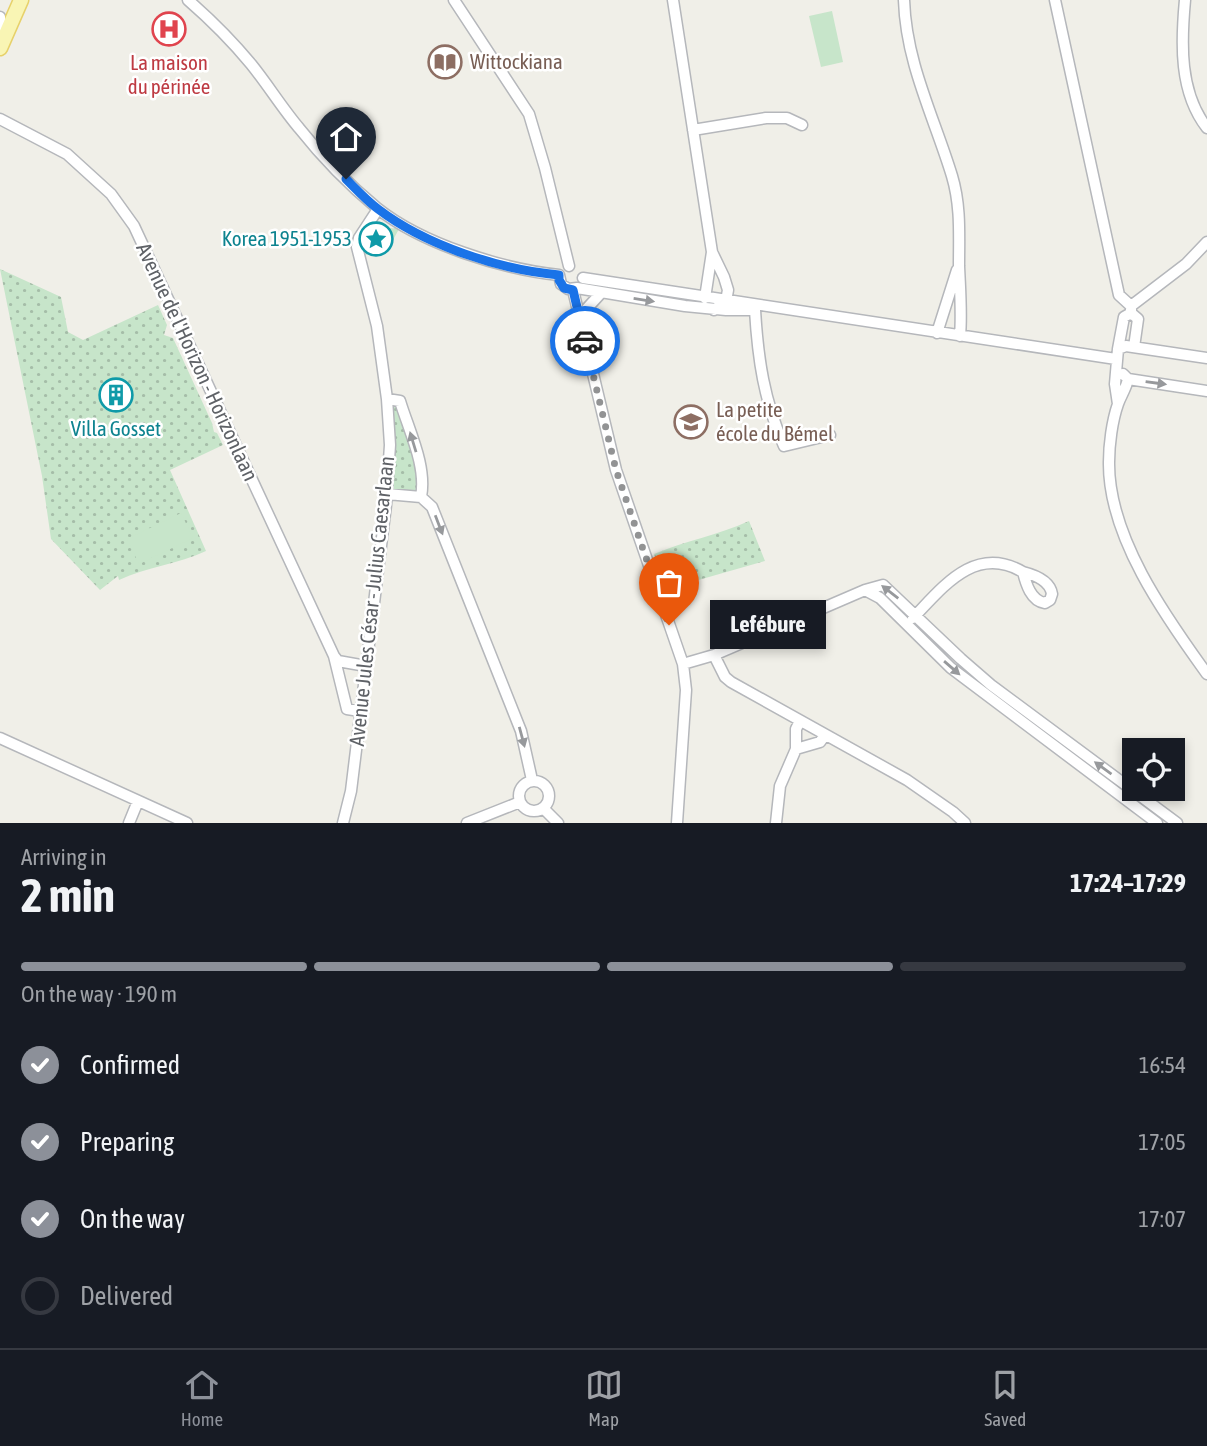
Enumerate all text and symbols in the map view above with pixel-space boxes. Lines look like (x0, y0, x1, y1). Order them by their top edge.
hospital icon: La maison du périnée (150, 10, 188, 48)
library icon: Wittockiana (426, 43, 464, 81)
place label: Wittockiana (470, 49, 563, 73)
place label: La maison du périnée (128, 50, 210, 98)
pin (316, 107, 376, 179)
icon: home (327, 118, 365, 156)
place icon: Korea 1951-1953 (357, 220, 395, 258)
place label: Korea 1951-1953 (222, 226, 352, 250)
street label: Avenue de l'Horizon - Horizonlaan (132, 239, 264, 484)
one-way arrow (633, 295, 655, 306)
courier (550, 306, 620, 376)
icon: car (566, 322, 604, 360)
building icon: Villa Gosset (97, 376, 135, 414)
one-way arrow (1145, 378, 1167, 389)
place label: La petite école du Bémel (716, 397, 834, 445)
school or university icon: La petite école du Bémel (672, 403, 710, 441)
place label: Villa Gosset (71, 416, 161, 440)
one-way arrow (407, 432, 417, 453)
street label: Avenue Jules César - Julius Caesarlaan (344, 455, 398, 747)
one-way arrow (434, 514, 445, 535)
pin (639, 553, 699, 625)
icon: bag (650, 564, 688, 602)
one-way arrow (881, 585, 899, 600)
callout: Lefébure (711, 600, 826, 650)
text: Lefébure (730, 611, 806, 637)
one-way arrow (943, 660, 961, 676)
one-way arrow (517, 726, 527, 747)
map controls (1122, 738, 1185, 801)
button: locate (1122, 738, 1185, 801)
one-way arrow (1094, 761, 1112, 775)
text: Arriving in (21, 844, 107, 870)
text: 17:24–17:29 (1070, 868, 1186, 898)
text: 2 min (21, 869, 115, 922)
text: On the way · 190 m (21, 981, 177, 1007)
icon: check (21, 1046, 59, 1084)
text: Confirmed (80, 1050, 180, 1080)
text: 16:54 (1139, 1052, 1186, 1078)
icon: check (21, 1123, 59, 1161)
text: Preparing (80, 1127, 174, 1157)
text: 17:05 (1138, 1129, 1186, 1155)
icon: check (21, 1200, 59, 1238)
text: On the way (80, 1204, 185, 1234)
text: 17:07 (1138, 1206, 1186, 1232)
text: Delivered (80, 1281, 173, 1311)
tab: Home (181, 1366, 223, 1430)
tab: Map (585, 1366, 623, 1430)
tab: Saved (984, 1366, 1026, 1430)

